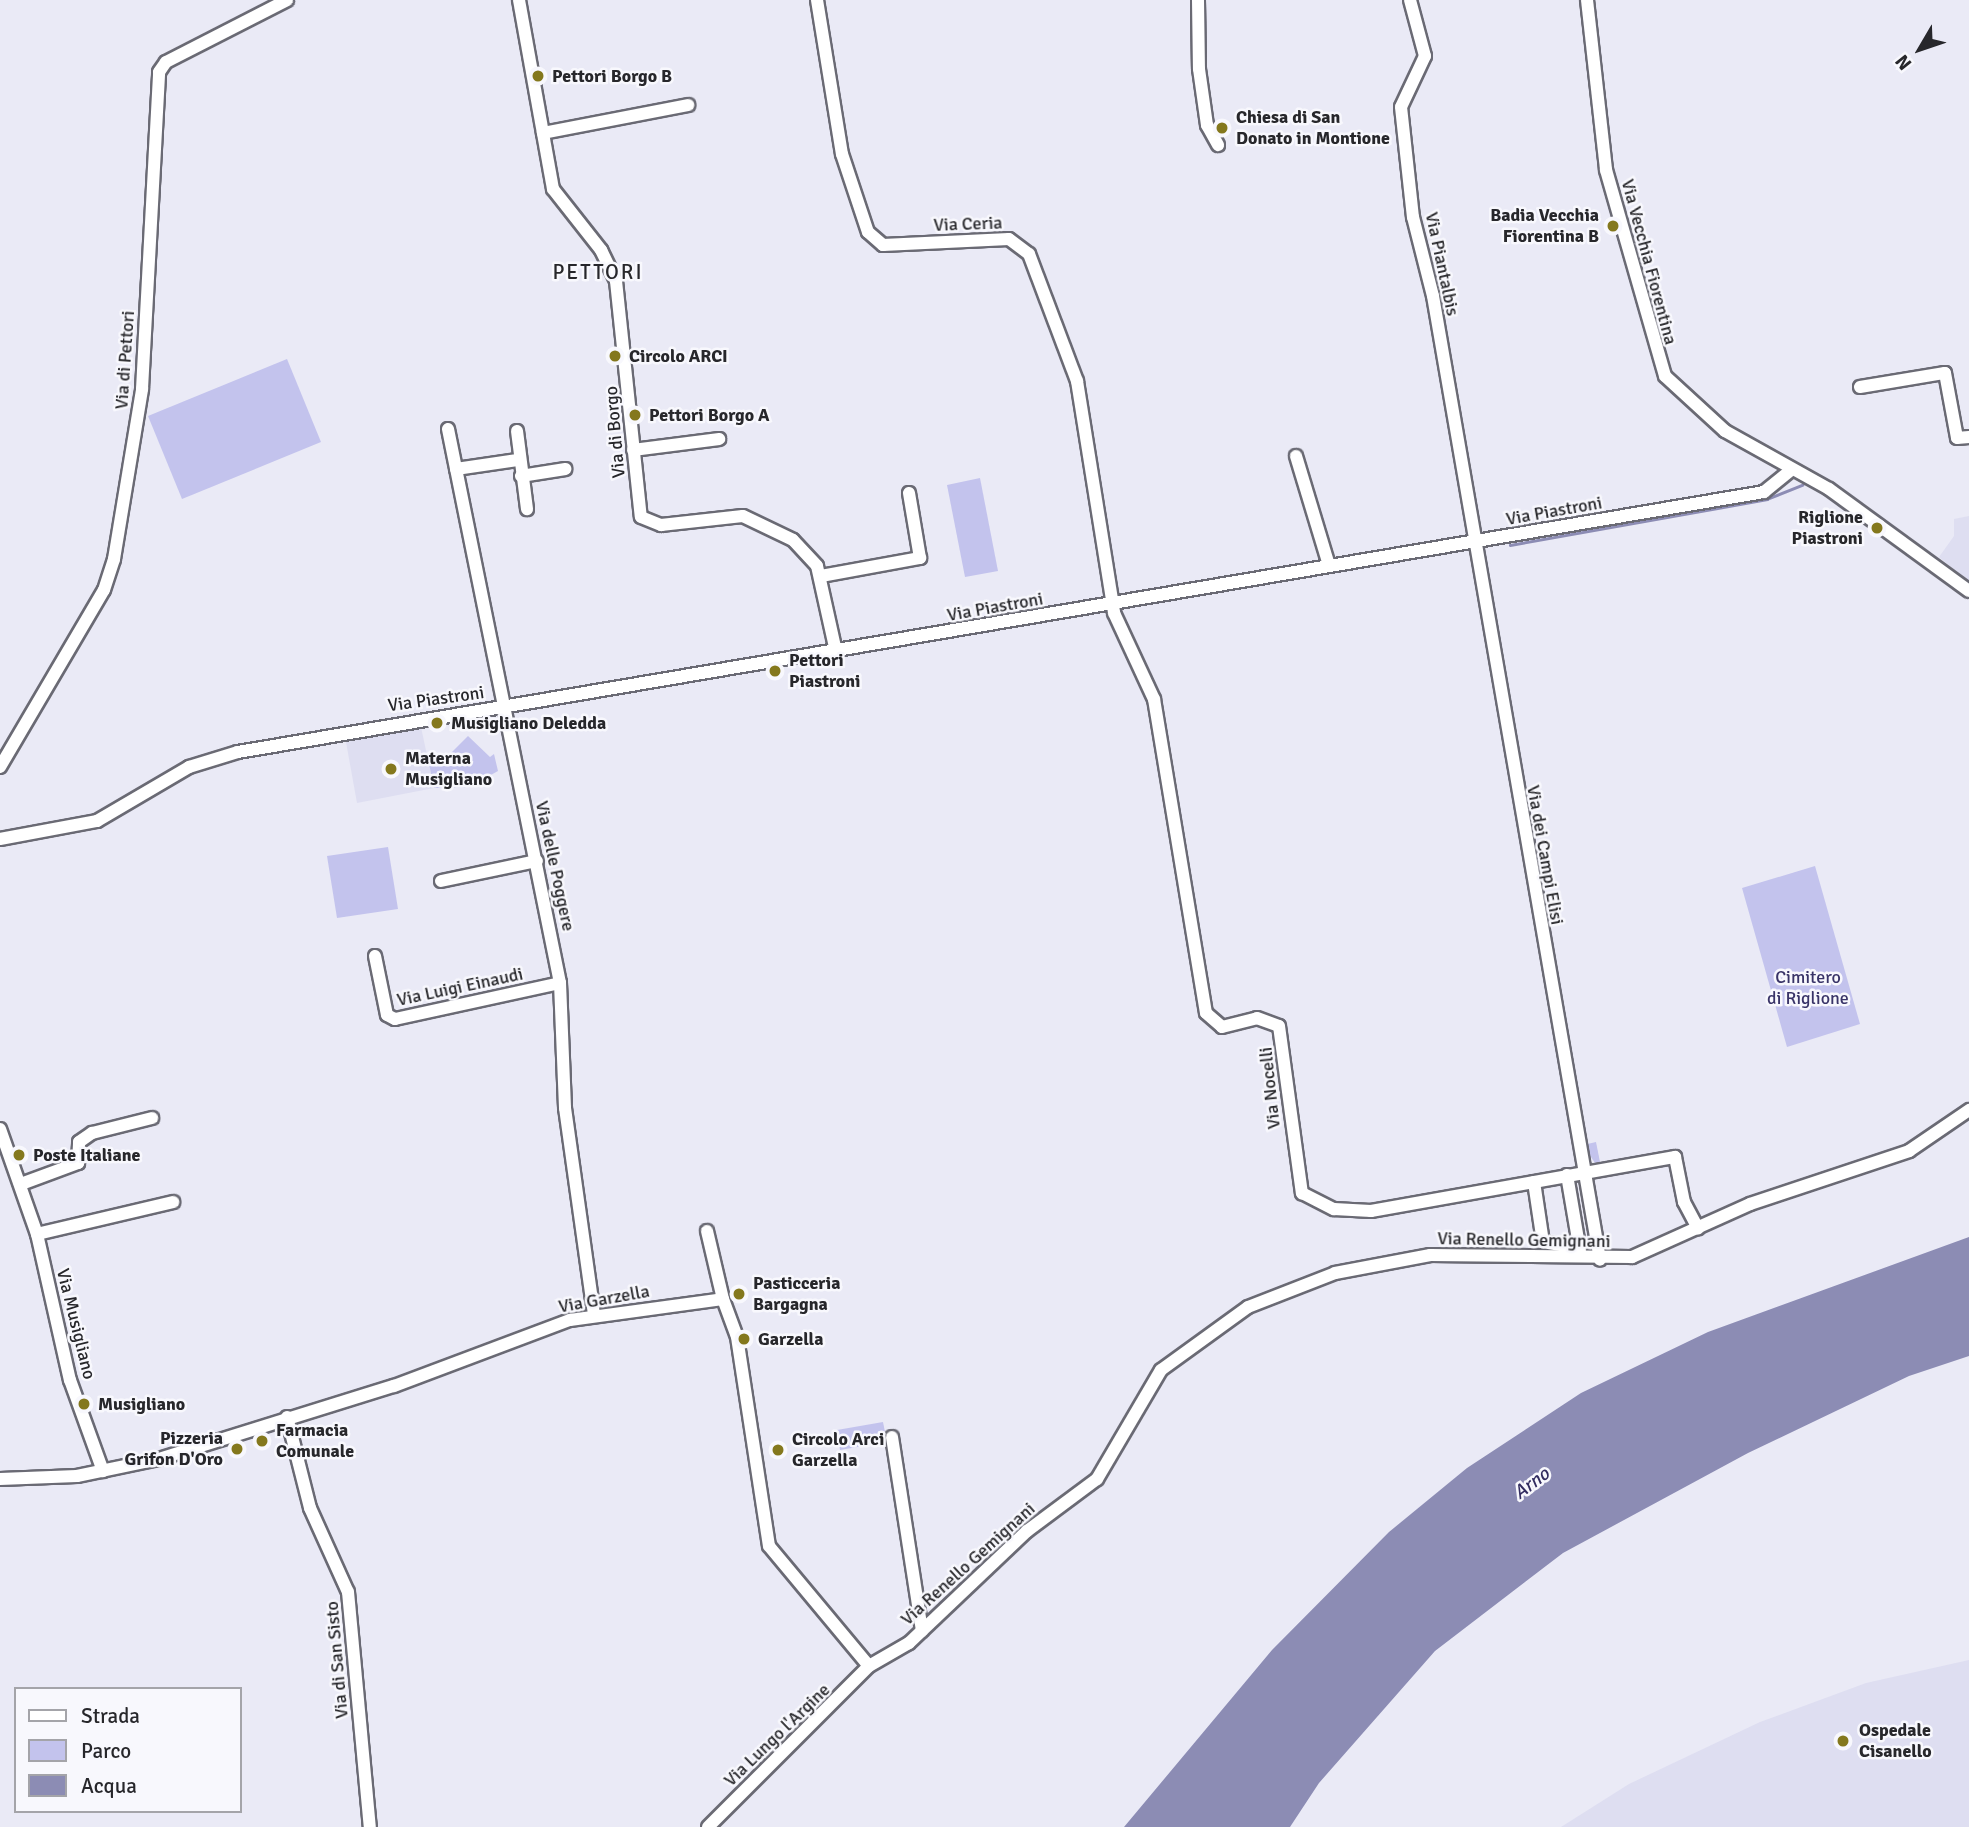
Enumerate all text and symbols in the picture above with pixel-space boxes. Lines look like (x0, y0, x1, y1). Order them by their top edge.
north arrow (1885, 14, 1955, 84)
text: N (1890, 50, 1917, 75)
place label: Pettori Borgo B (552, 65, 672, 87)
marker: Pettori Borgo B (530, 68, 546, 84)
place label: Chiesa di San Donato in Montione (1236, 107, 1390, 150)
marker: Chiesa di San Donato in Montione (1214, 120, 1230, 136)
street label: Via Vecchia Fiorentina (1617, 177, 1681, 347)
place label: Badia Vecchia Fiorentina B (1490, 205, 1599, 248)
street label: Via Piantalbis (1420, 210, 1464, 318)
street label: Via Ceria (933, 212, 1003, 236)
marker: Badia Vecchia Fiorentina B (1605, 218, 1621, 234)
district label: PETTORI (553, 259, 643, 285)
street label: Via di Pettori (111, 310, 139, 410)
place label: Circolo ARCI (629, 345, 728, 367)
marker: Circolo ARCI (607, 348, 623, 364)
street label: Via di Borgo (600, 385, 630, 479)
place label: Pettori Borgo A (649, 404, 770, 426)
marker: Pettori Borgo A (627, 407, 643, 423)
street label: Via Piastroni (1504, 492, 1604, 530)
place label: Riglione Piastroni (1792, 507, 1863, 550)
marker: Riglione Piastroni (1869, 520, 1885, 536)
street label: Via Piastroni (945, 588, 1045, 626)
place label: Pettori Piastroni (789, 650, 860, 692)
marker: Pettori Piastroni (767, 663, 783, 679)
street label: Via Piastroni (386, 682, 486, 716)
place label: Musigliano Deledda (451, 712, 606, 734)
marker: Musigliano Deledda (429, 715, 445, 731)
place label: Materna Musigliano (405, 748, 492, 790)
marker: Materna Musigliano (383, 761, 399, 777)
street label: Via dei Campi Elisi (1522, 784, 1568, 926)
street label: Via delle Poggere (531, 799, 579, 933)
street label: Via Luigi Einaudi (395, 963, 525, 1011)
park label: Cimitero di Riglione (1767, 967, 1849, 1010)
street label: Via Nocelli (1255, 1046, 1285, 1130)
place label: Poste Italiane (33, 1144, 141, 1166)
marker: Poste Italiane (11, 1147, 27, 1163)
street label: Via Renello Gemignani (1437, 1228, 1611, 1252)
street label: Via Musigliano (52, 1266, 100, 1382)
place label: Pasticceria Bargagna (753, 1273, 840, 1316)
street label: Via Garzella (557, 1280, 651, 1318)
marker: Pasticceria Bargagna (731, 1286, 747, 1302)
place label: Garzella (758, 1328, 824, 1350)
marker: Garzella (736, 1331, 752, 1347)
place label: Musigliano (98, 1393, 185, 1415)
marker: Musigliano (76, 1396, 92, 1412)
place label: Farmacia Comunale (276, 1420, 354, 1462)
place label: Pizzeria Grifon D'Oro (124, 1428, 223, 1470)
place label: Circolo Arci Garzella (792, 1429, 884, 1472)
marker: Farmacia Comunale (254, 1433, 270, 1449)
marker: Pizzeria Grifon D'Oro (229, 1441, 245, 1457)
marker: Circolo Arci Garzella (770, 1442, 786, 1458)
water label: Arno (1510, 1463, 1554, 1505)
street label: Via Renello Gemignani (896, 1498, 1040, 1630)
street label: Via di San Sisto (321, 1600, 353, 1720)
street label: Via Lungo l'Argine (720, 1679, 834, 1791)
legend (14, 1687, 242, 1813)
text: Strada (81, 1703, 140, 1729)
place label: Ospedale Cisanello (1859, 1720, 1932, 1762)
marker: Ospedale Cisanello (1833, 1731, 1853, 1751)
text: Parco (81, 1738, 131, 1764)
text: Acqua (81, 1773, 137, 1799)

